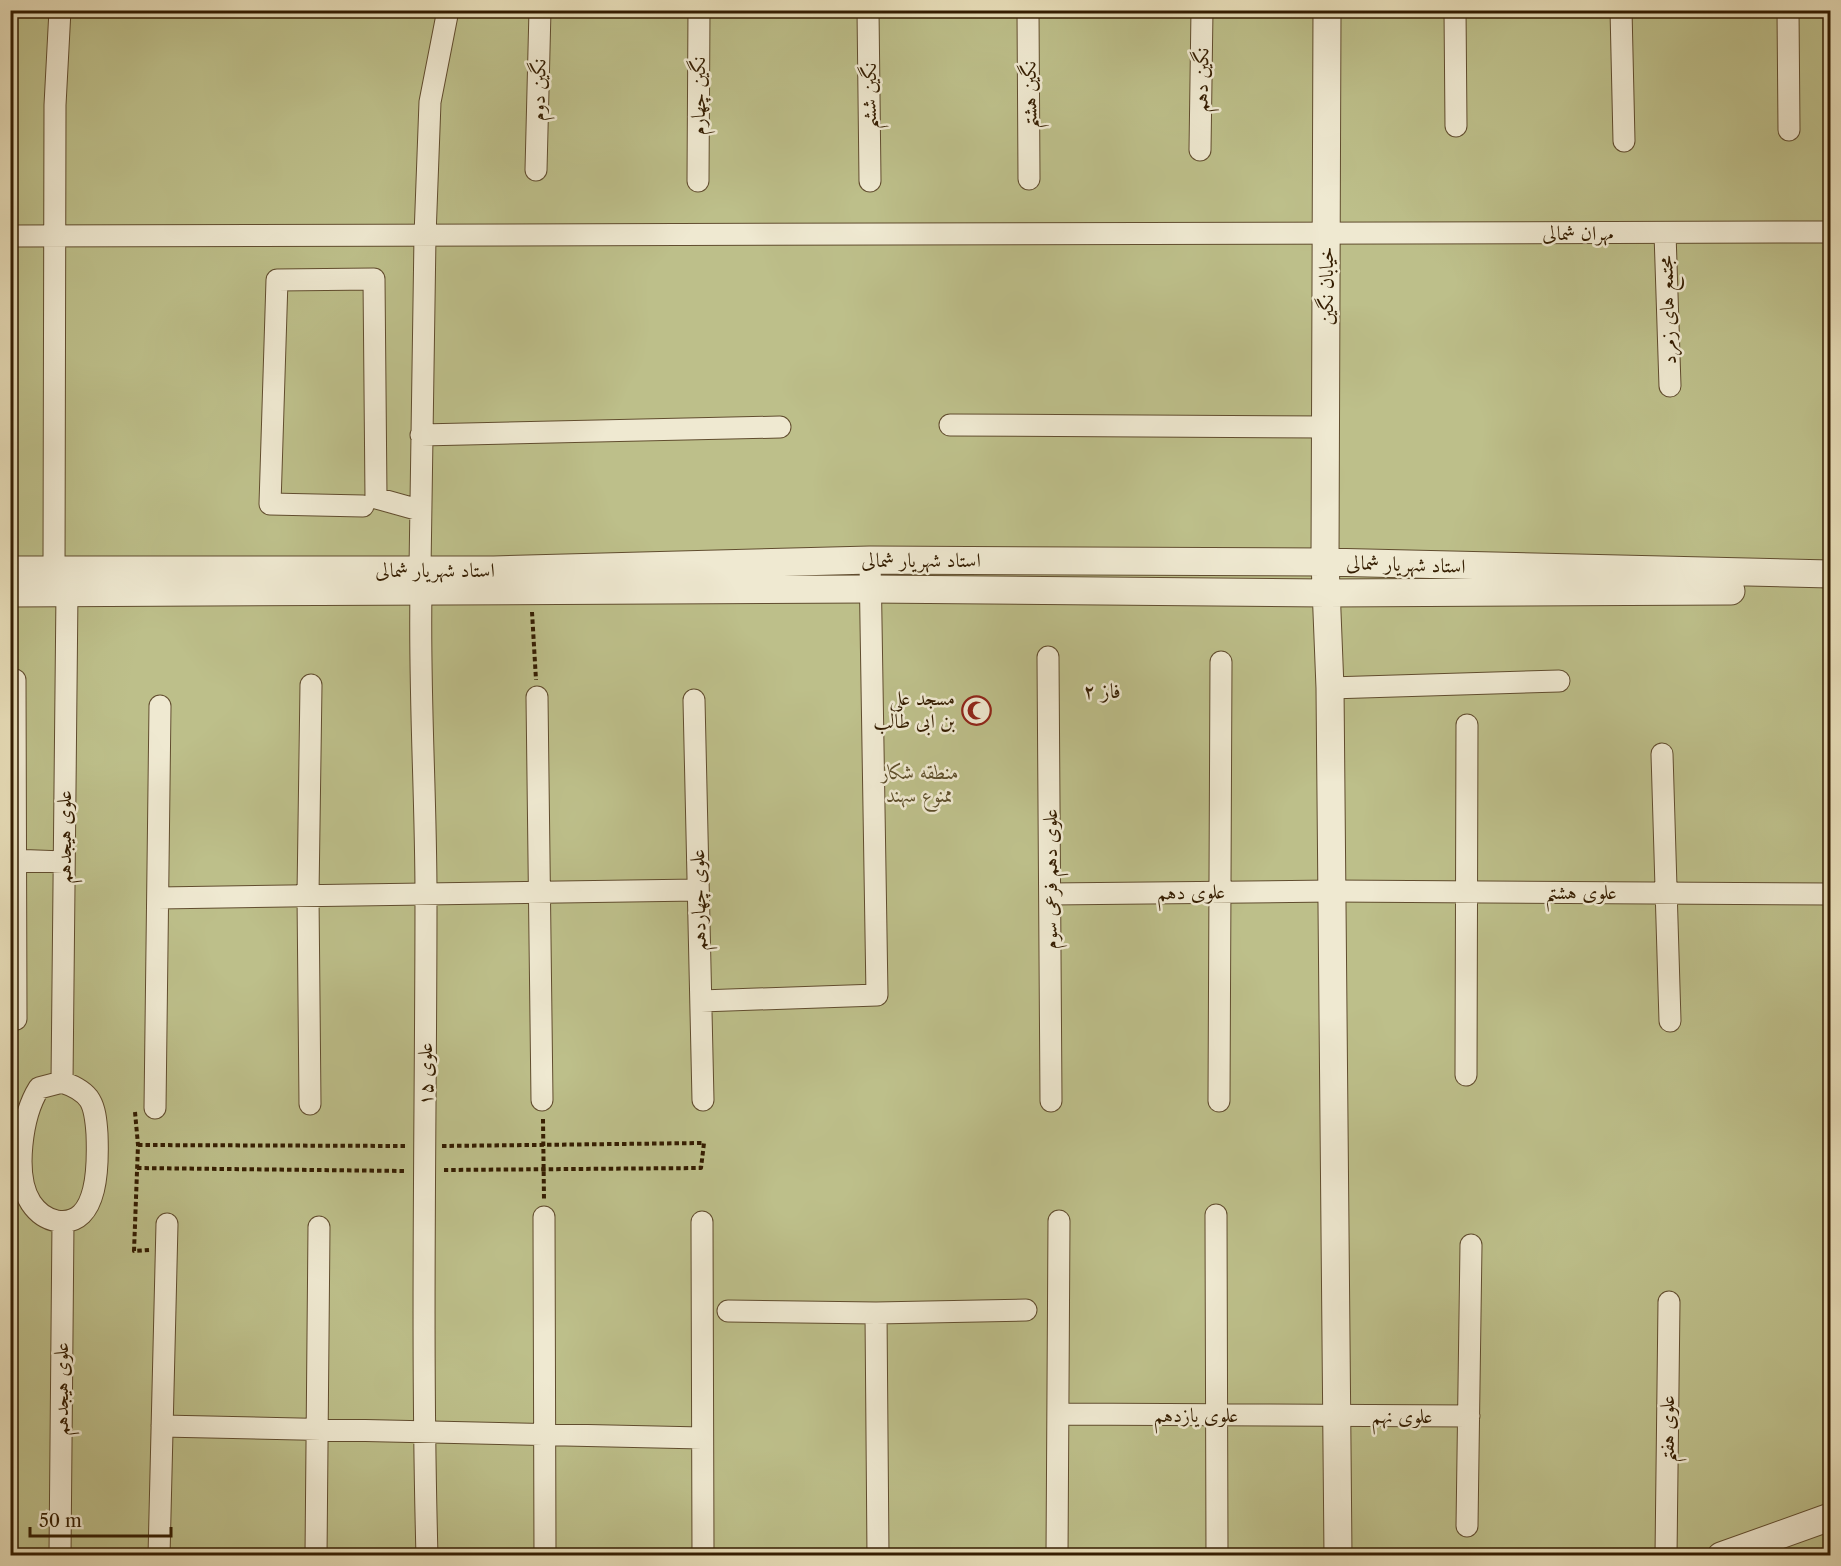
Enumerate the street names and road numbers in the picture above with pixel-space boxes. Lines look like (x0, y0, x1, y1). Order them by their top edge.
street label: نگین دهم (1187, 47, 1221, 113)
street label: نگین چهارم (685, 57, 716, 135)
street label: نگین دوم (524, 59, 557, 121)
street label: نگین هشتم (1015, 61, 1050, 129)
street label: نگین ششم (856, 63, 889, 129)
street label: مهران شمالی (1542, 221, 1614, 246)
street label: خیابان نگین (1313, 247, 1338, 325)
street label: مجتمع های زمرد (1653, 255, 1687, 365)
street label: استاد شهریار شمالی (861, 548, 981, 573)
street label: استاد شهریار شمالی (1346, 550, 1466, 579)
street label: استاد شهریار شمالی (375, 558, 495, 583)
street label: علوی هیجدهم (52, 790, 83, 884)
street label: علوی دهم فرعی سوم (1038, 809, 1069, 949)
street label: علوی چهاردهم (685, 849, 718, 951)
street label: علوی دهم (1157, 879, 1226, 912)
street label: علوی هشتم (1545, 880, 1617, 912)
street label: علوی ۱۵ (413, 1042, 438, 1106)
street label: علوی هیجدهم (49, 1342, 80, 1436)
street label: علوی هفتم (1655, 1395, 1687, 1463)
street label: علوی یازدهم (1154, 1403, 1238, 1434)
street label: علوی نهم (1372, 1404, 1432, 1435)

